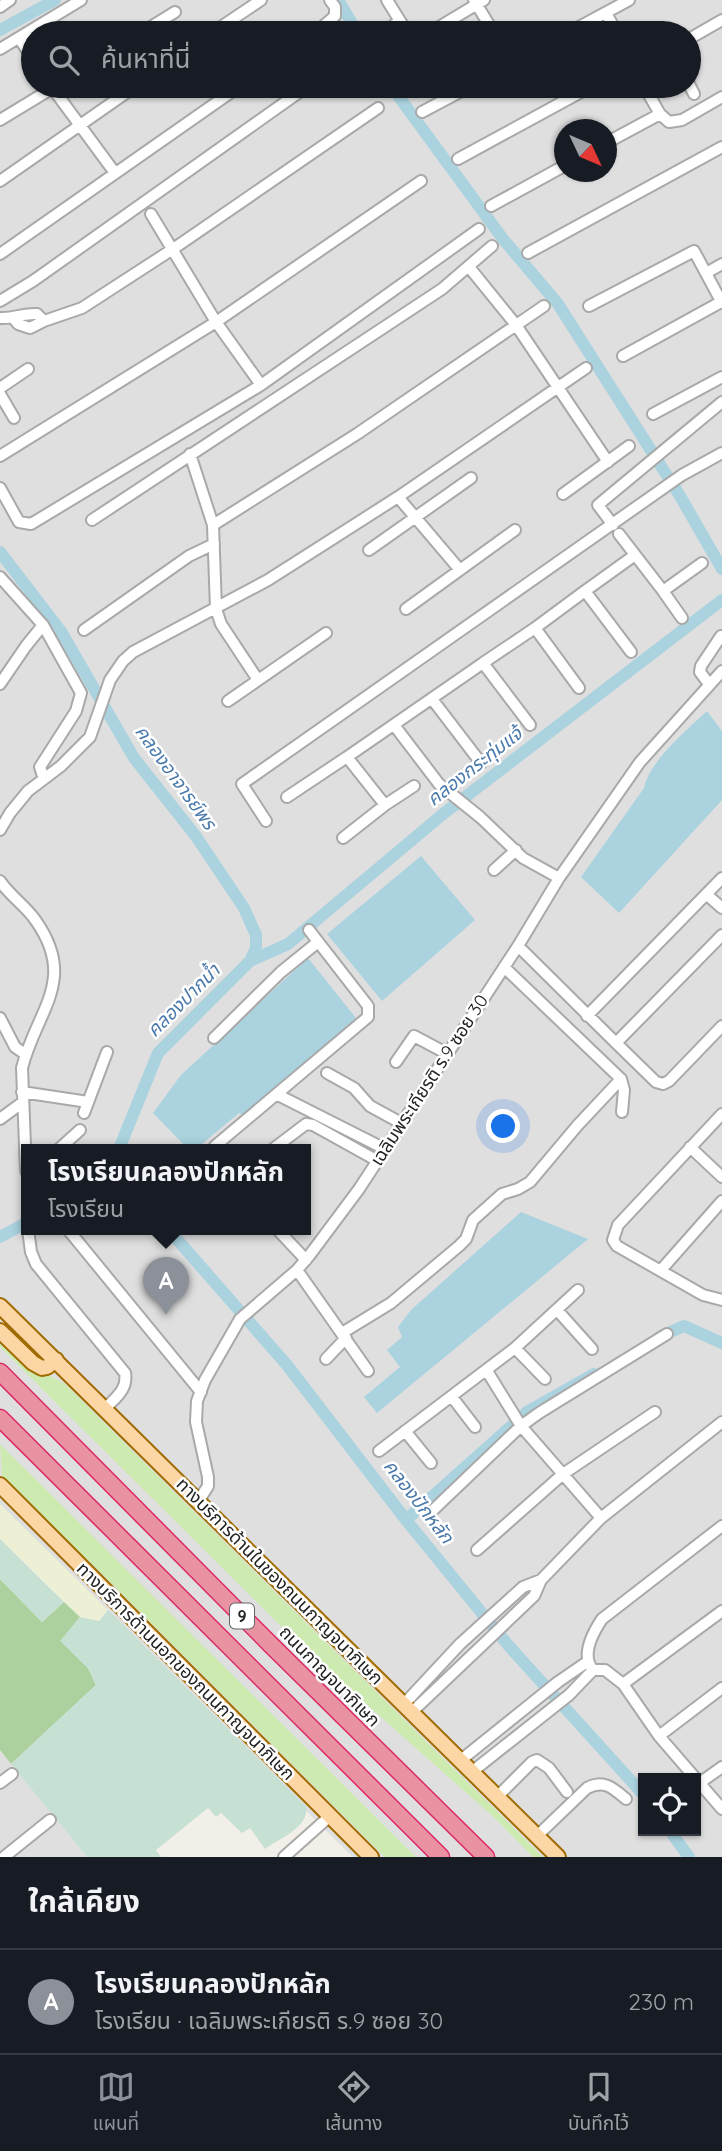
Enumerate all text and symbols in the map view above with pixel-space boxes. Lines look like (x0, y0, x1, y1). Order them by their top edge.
search box (21, 21, 701, 98)
icon: search (45, 41, 83, 79)
text: ค้นหาที่นี่ (101, 42, 191, 75)
north arrow (554, 119, 617, 182)
water label: คลองกระทุ่มแจ้ (422, 719, 529, 811)
water label: คลองอาจารย์พร (130, 720, 223, 835)
water label: คลองปากน้ำ (141, 957, 225, 1042)
street label: เฉลิมพระเกียรติ ร.9 ซอย 30 (365, 990, 493, 1170)
your location (486, 1109, 520, 1143)
popup (21, 1144, 311, 1235)
text: โรงเรียนคลองปักหลัก (48, 1155, 284, 1188)
text: โรงเรียน (48, 1194, 124, 1223)
pin: A (143, 1257, 189, 1315)
water label: คลองปักหลัก (379, 1454, 460, 1548)
street label: ทางบริการด้านในของถนนกาญจนาภิเษก (172, 1473, 388, 1689)
street label: ทางบริการด้านนอกของถนนกาญจนาภิเษก (72, 1557, 300, 1785)
road number: 9 (230, 1604, 254, 1628)
street label: ถนนกาญจนาภิเษก (275, 1621, 385, 1731)
map controls (638, 1773, 701, 1836)
button: locate (638, 1773, 701, 1836)
text: ใกล้เคียง (28, 1882, 140, 1920)
text: โรงเรียนคลองปักหลัก (95, 1967, 331, 2000)
text: A (44, 1987, 58, 2016)
text: 230 m (628, 1987, 694, 2016)
text: โรงเรียน · เฉลิมพระเกียรติ ร.9 ซอย 30 (95, 2006, 443, 2035)
tab: แผนที่ (93, 2068, 139, 2139)
tab: เส้นทาง (325, 2068, 382, 2139)
tab: บันทึกไว้ (568, 2068, 629, 2139)

